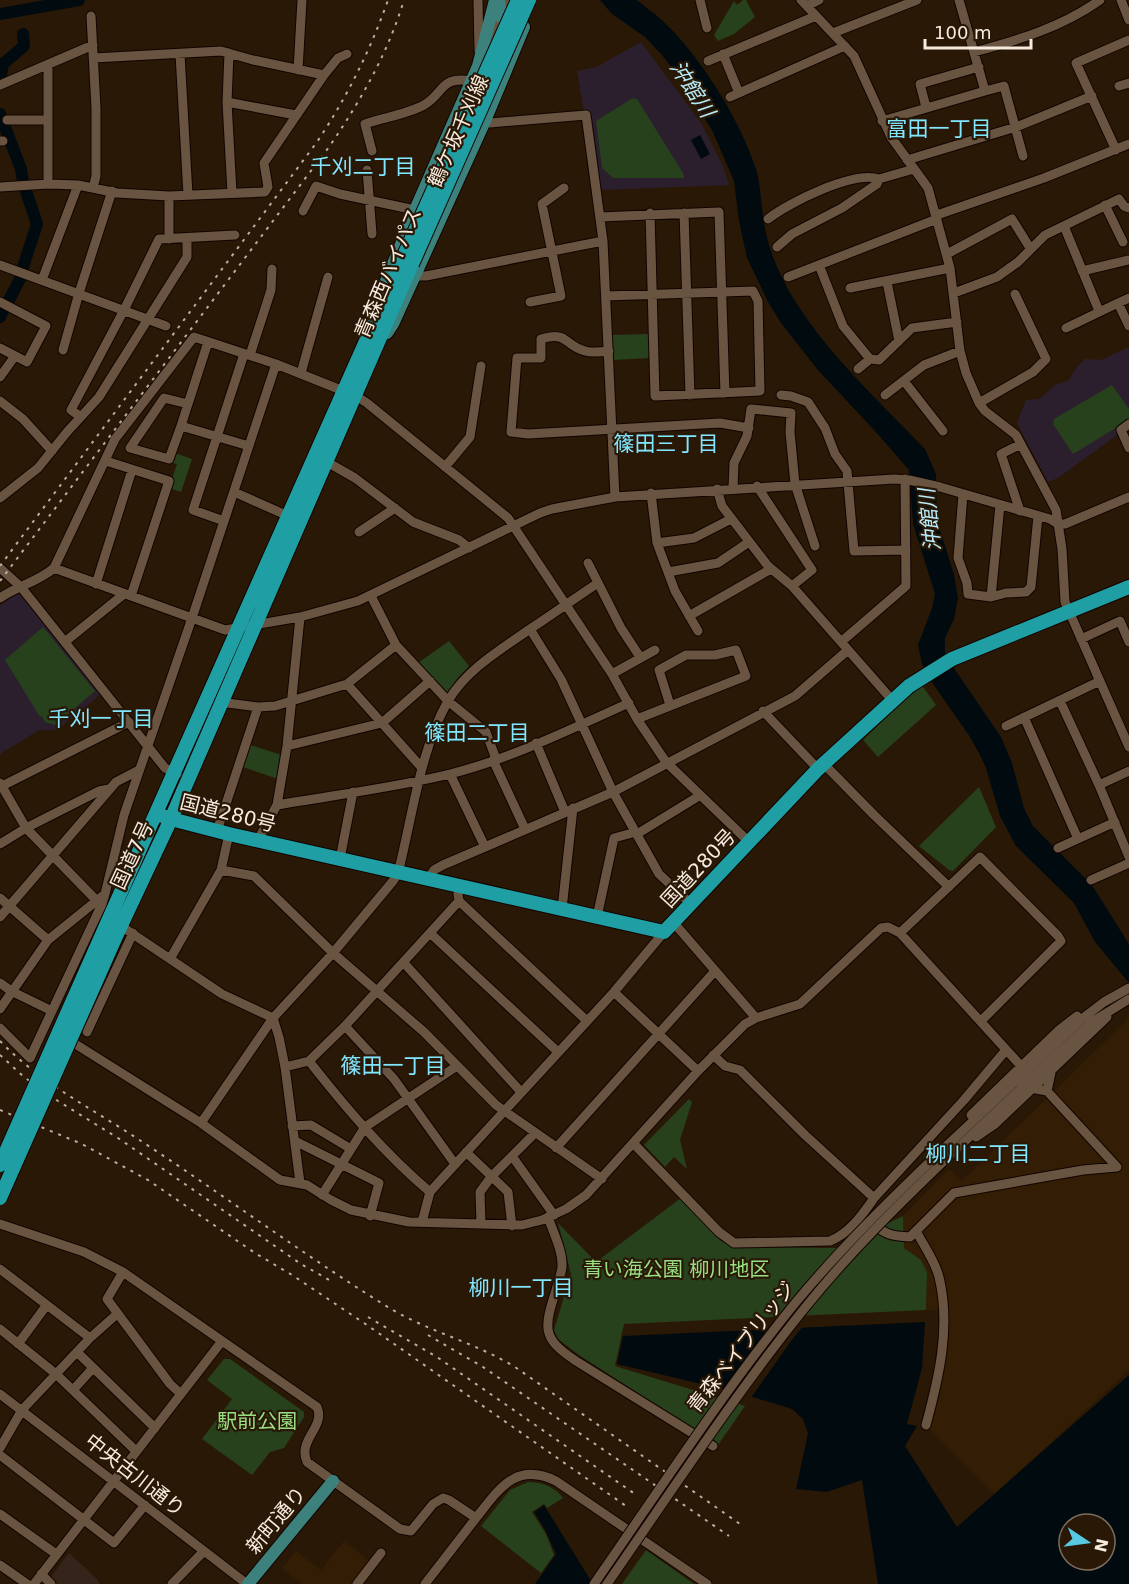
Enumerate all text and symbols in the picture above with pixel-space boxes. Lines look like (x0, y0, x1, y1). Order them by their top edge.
scale bar (925, 12, 1032, 50)
text: 100 m (934, 22, 992, 43)
water label: 沖館川 (665, 56, 720, 124)
street label: 鶴ケ坂千刈線 (423, 71, 493, 191)
district label: 富田一丁目 (887, 117, 992, 141)
district label: 千刈二丁目 (311, 155, 416, 179)
street label: 青森西バイパス (350, 204, 426, 342)
district label: 篠田三丁目 (614, 432, 719, 456)
water label: 沖館川 (915, 485, 945, 553)
district label: 千刈一丁目 (49, 707, 154, 731)
district label: 篠田二丁目 (425, 721, 530, 745)
street label: 国道280号 (177, 789, 279, 837)
street label: 国道7号 (106, 817, 158, 893)
street label: 国道280号 (656, 824, 740, 912)
district label: 篠田一丁目 (341, 1054, 446, 1078)
district label: 柳川二丁目 (926, 1142, 1031, 1166)
park label: 青い海公園 柳川地区 (583, 1257, 769, 1281)
district label: 柳川一丁目 (469, 1276, 574, 1300)
street label: 青森ベイブリッジ (682, 1277, 800, 1417)
park label: 駅前公園 (217, 1409, 297, 1433)
street label: 中央古川通り (80, 1429, 190, 1521)
street label: 新町通り (241, 1482, 311, 1558)
north arrow (1057, 1512, 1117, 1572)
text: N (1090, 1537, 1112, 1554)

